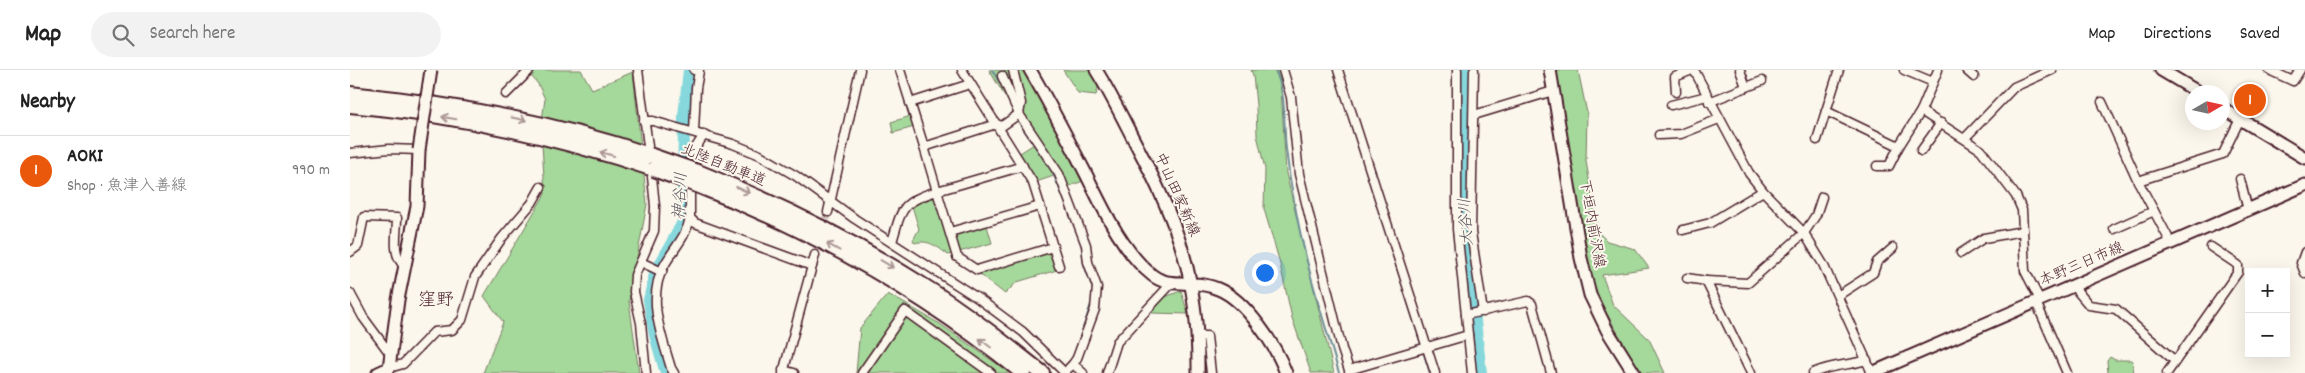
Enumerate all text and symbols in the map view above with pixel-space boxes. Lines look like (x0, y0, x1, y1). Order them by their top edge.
search box (91, 12, 441, 57)
text: Map (25, 18, 61, 52)
icon: search (109, 21, 137, 49)
text: Search here (149, 21, 235, 48)
text: Map (2088, 22, 2115, 47)
text: Directions (2143, 22, 2212, 47)
text: Saved (2240, 22, 2280, 47)
pin: 1 (2234, 81, 2266, 119)
north arrow (2185, 85, 2230, 130)
text: Nearby (20, 88, 75, 118)
one-way arrow (441, 113, 457, 123)
one-way arrow (511, 115, 527, 124)
street label: 北陸自動車道 (677, 139, 769, 193)
text: AOKI (67, 144, 103, 171)
one-way arrow (600, 148, 616, 158)
street label: 中山田家新線 (1148, 149, 1204, 241)
text: 1 (34, 159, 38, 182)
text: 990 m (292, 159, 330, 182)
water label: 神谷川 (668, 171, 694, 221)
text: Shop · 魚津入善線 (67, 175, 187, 198)
street label: 下垣内前沢線 (1572, 178, 1610, 270)
one-way arrow (735, 186, 750, 196)
water label: 大谷川 (1454, 197, 1480, 247)
street label: 本野三日市線 (2036, 237, 2128, 293)
one-way arrow (826, 241, 841, 251)
one-way arrow (880, 260, 894, 270)
your location (1252, 260, 1278, 286)
map controls (2245, 268, 2290, 358)
button: + (2245, 268, 2290, 313)
district label: 窪野 (418, 289, 454, 314)
button: − (2245, 313, 2290, 358)
one-way arrow (978, 338, 992, 348)

